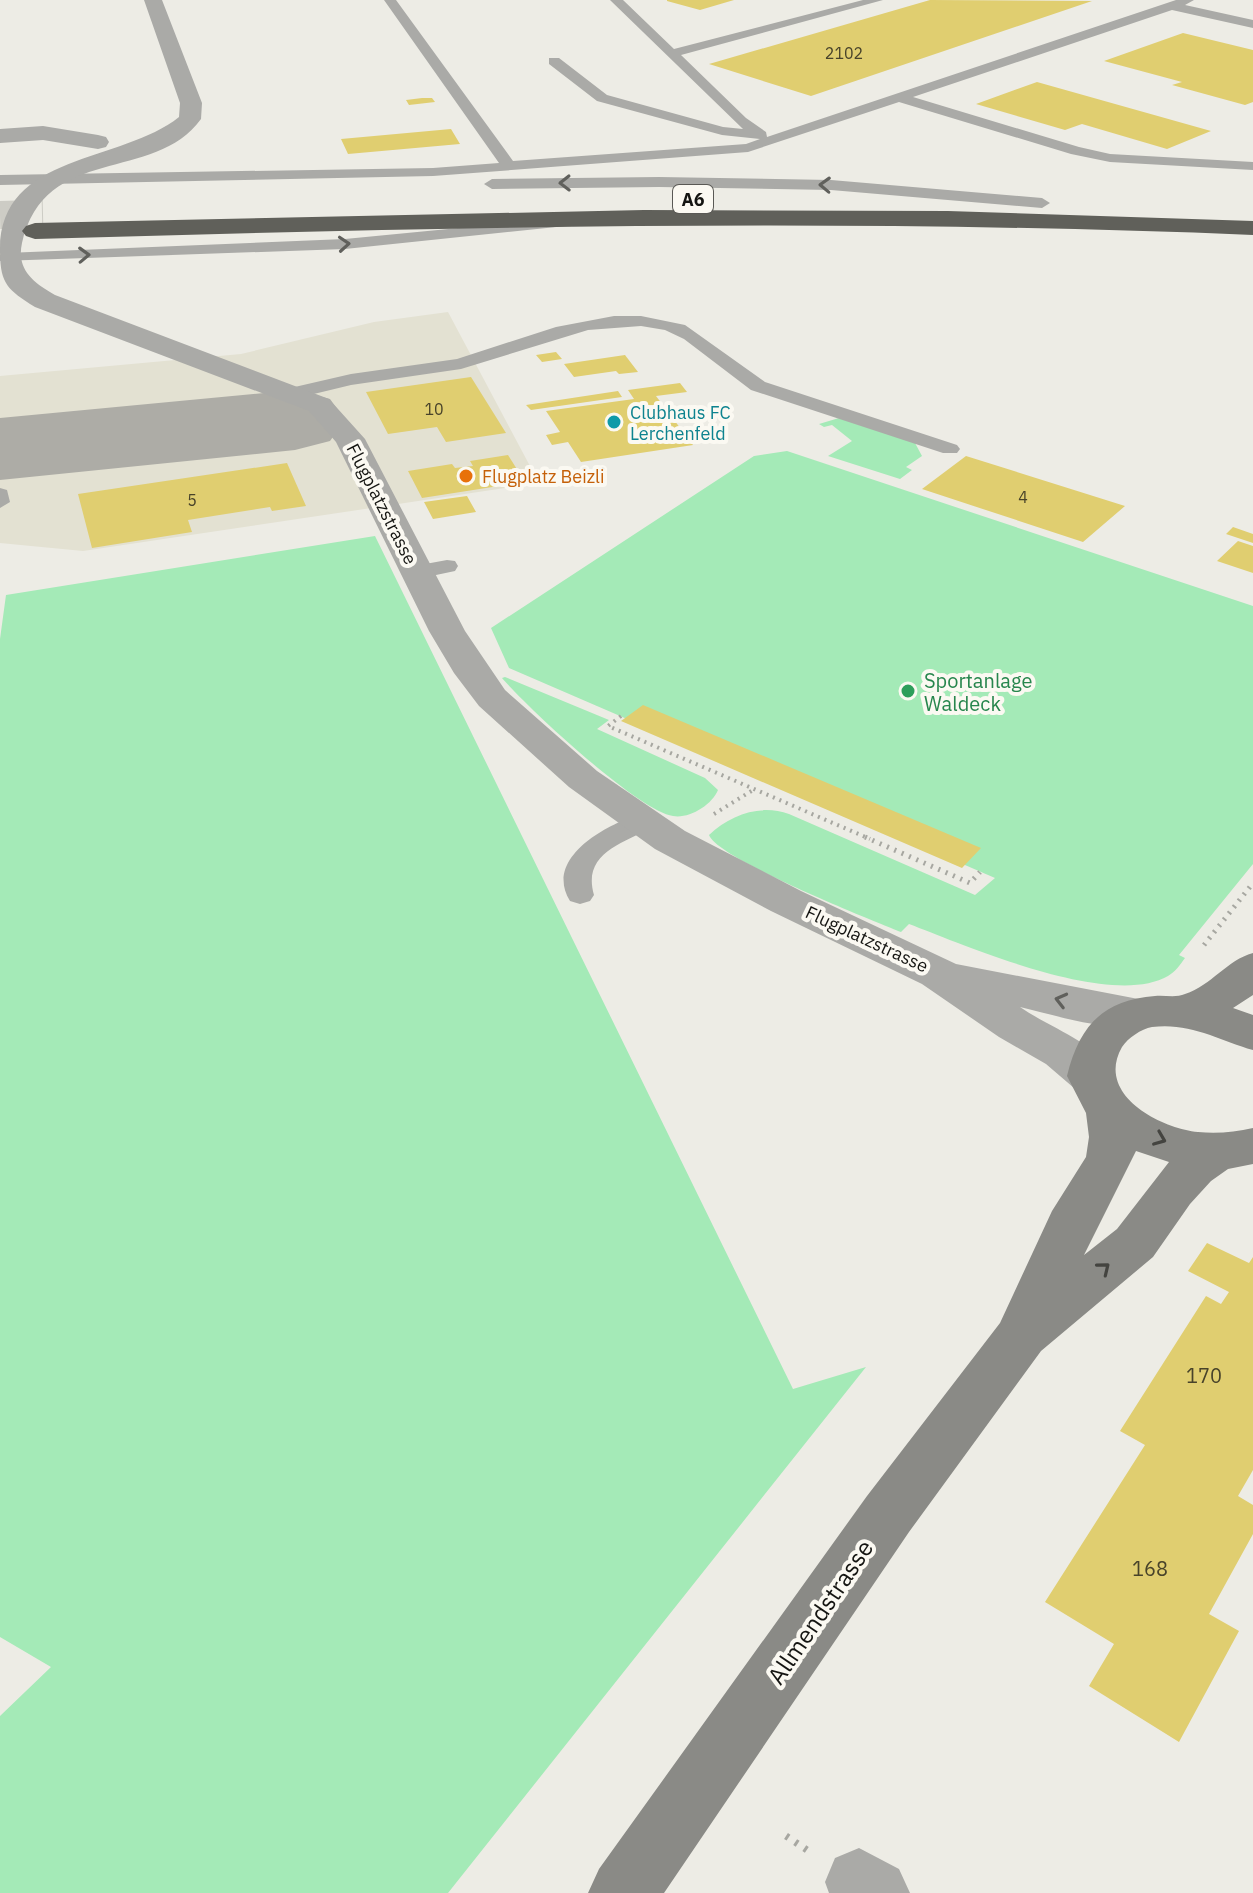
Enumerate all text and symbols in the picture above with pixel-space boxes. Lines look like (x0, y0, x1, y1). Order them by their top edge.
house number: 2102 (825, 43, 863, 63)
one-way arrow (558, 174, 571, 192)
one-way arrow (818, 176, 831, 193)
road number: A6 (673, 185, 713, 213)
one-way arrow (338, 236, 351, 253)
one-way arrow (78, 246, 91, 264)
house number: 10 (424, 399, 444, 419)
place label: Clubhaus FC Lerchenfeld (630, 401, 731, 445)
marker: Clubhaus FC Lerchenfeld (605, 413, 623, 431)
street label: Flugplatzstrasse (342, 440, 422, 568)
place label: Flugplatz Beizli (482, 465, 604, 488)
marker: Flugplatz Beizli (457, 467, 475, 485)
house number: 4 (1018, 487, 1028, 507)
house number: 5 (187, 490, 197, 510)
place label: Sportanlage Waldeck (924, 667, 1032, 717)
marker: Sportanlage Waldeck (899, 682, 917, 700)
street label: Flugplatzstrasse (802, 901, 932, 978)
one-way arrow (1055, 993, 1068, 1010)
one-way arrow (1152, 1130, 1166, 1146)
one-way arrow (1095, 1263, 1109, 1278)
house number: 170 (1186, 1362, 1222, 1389)
street label: Allmendstrasse (760, 1533, 880, 1691)
house number: 168 (1132, 1555, 1168, 1582)

